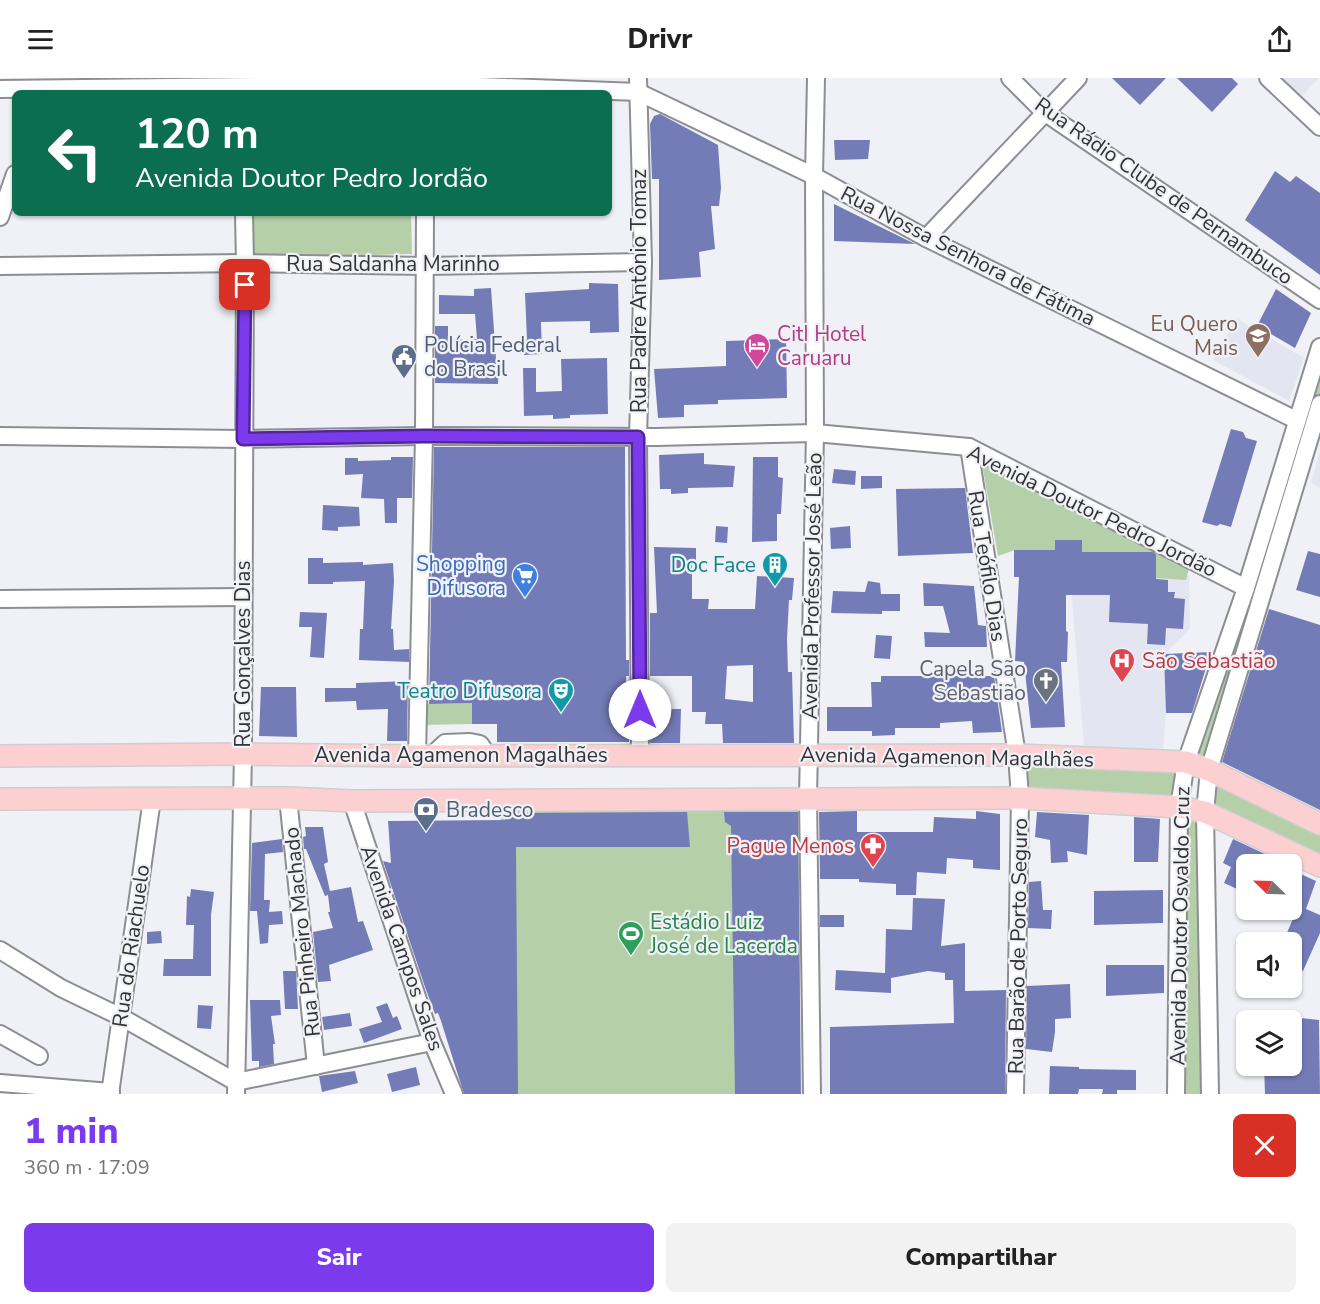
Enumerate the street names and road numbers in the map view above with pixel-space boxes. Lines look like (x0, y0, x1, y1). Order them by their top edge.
street label: Rua Rádio Clube de Pernambuco (1029, 91, 1299, 291)
street label: Rua Padre Antônio Tomaz (625, 169, 653, 413)
street label: Rua Nossa Senhora de Fátima (836, 179, 1100, 333)
street label: Rua Saldanha Marinho (286, 250, 500, 278)
street label: Avenida Doutor Pedro Jordão (962, 438, 1222, 584)
street label: Avenida Professor José Leão (796, 452, 828, 720)
street label: Rua Teófilo Dias (961, 488, 1013, 644)
street label: Rua Gonçalves Dias (229, 561, 257, 747)
street label: Avenida Agamenon Magalhães (800, 740, 1094, 774)
street label: Avenida Agamenon Magalhães (314, 741, 608, 769)
street label: Avenida Doutor Osvaldo Cruz (1164, 786, 1196, 1066)
street label: Rua Barão de Porto Seguro (1002, 818, 1034, 1074)
street label: Rua Pinheiro Machado (277, 826, 327, 1038)
street label: Avenida Campos Sales (354, 841, 450, 1055)
street label: Rua do Riachuelo (106, 863, 156, 1029)

